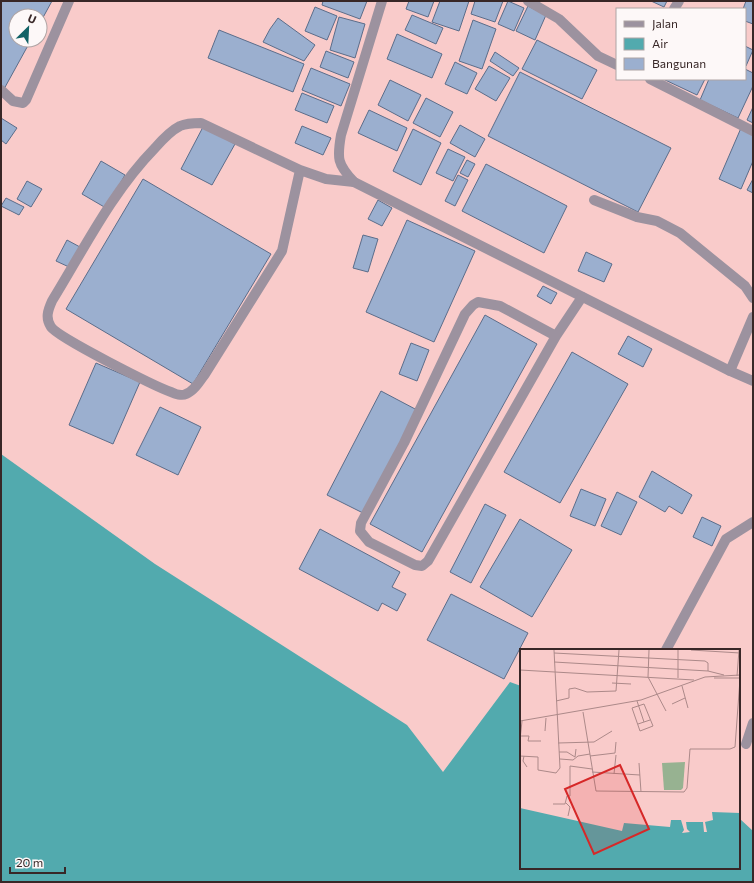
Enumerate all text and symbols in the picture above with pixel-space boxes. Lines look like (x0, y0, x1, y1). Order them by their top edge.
north arrow (8, 8, 48, 48)
legend (616, 8, 746, 80)
text: U (26, 11, 39, 26)
text: Jalan (652, 16, 678, 31)
text: Air (652, 36, 668, 50)
text: Bangunan (652, 56, 706, 70)
inset map (520, 649, 740, 869)
scale bar (10, 849, 65, 875)
text: 20 m (16, 855, 43, 869)

